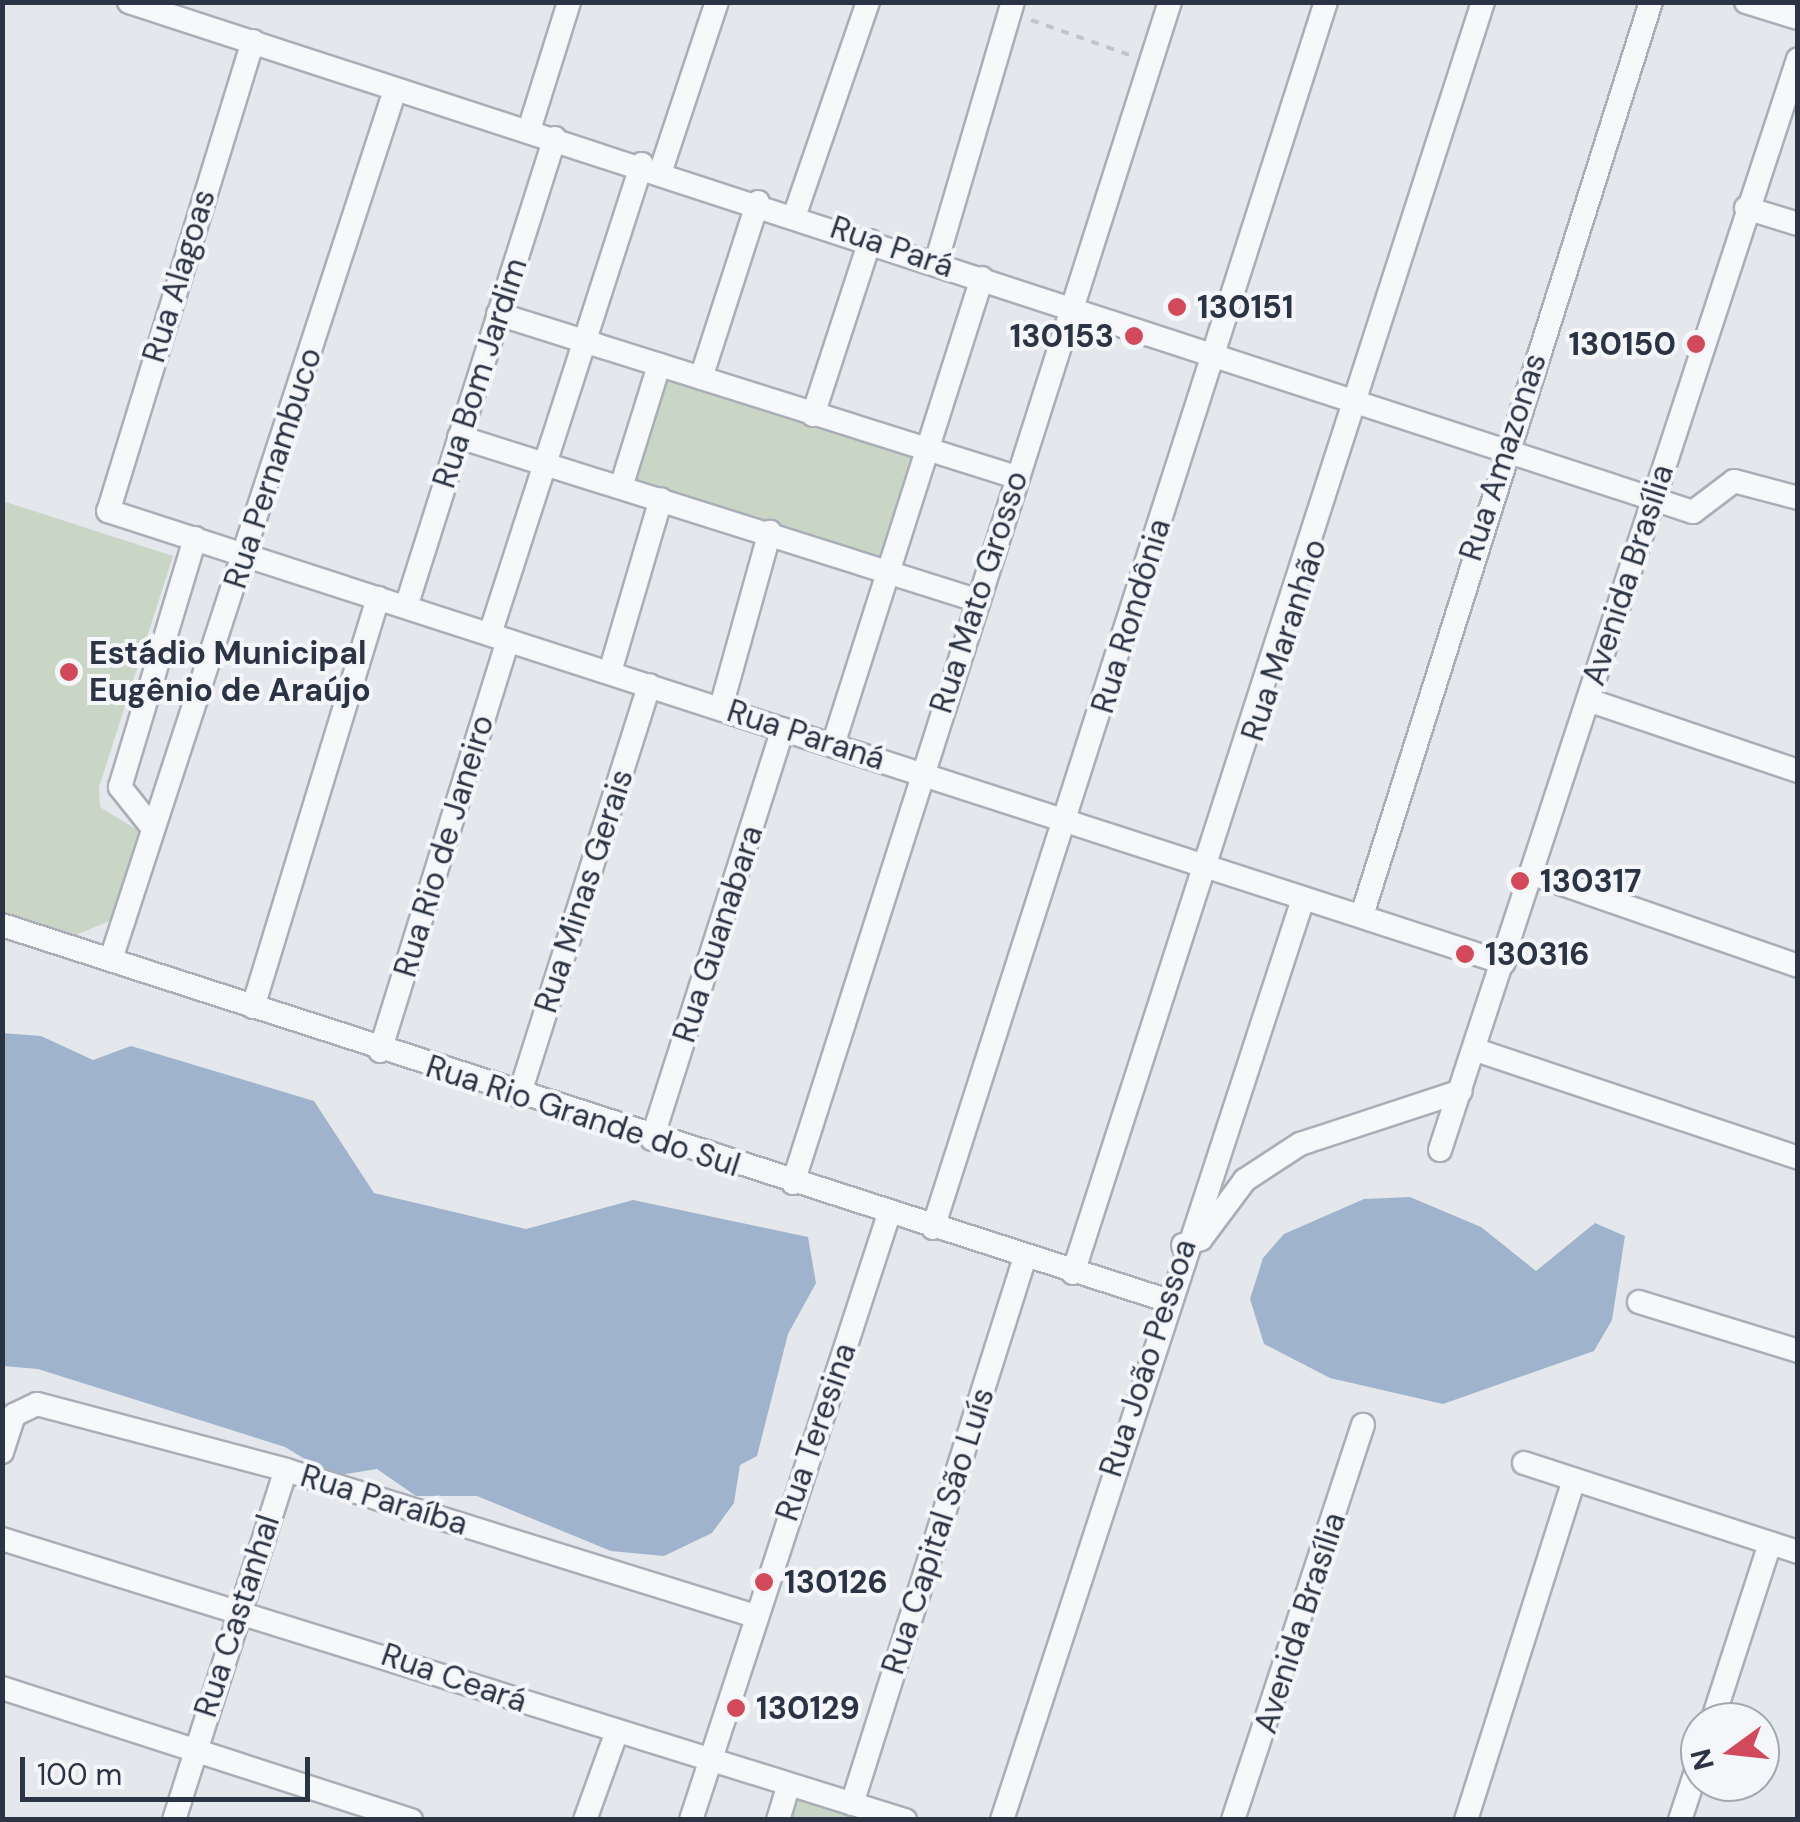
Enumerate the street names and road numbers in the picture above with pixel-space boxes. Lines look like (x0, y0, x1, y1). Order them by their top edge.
street label: Rua Alagoas (135, 185, 223, 367)
street label: Rua Pará (825, 208, 959, 286)
street label: Rua Bom Jardim (425, 253, 535, 493)
street label: Rua Pernambuco (216, 343, 330, 593)
street label: Rua Amazonas (1451, 348, 1555, 566)
street label: Avenida Brasília (1574, 460, 1682, 690)
street label: Rua Mato Grosso (922, 466, 1036, 718)
street label: Rua Rondônia (1083, 514, 1179, 718)
street label: Rua Maranhão (1233, 534, 1335, 746)
street label: Rua Paraná (722, 691, 890, 779)
street label: Rua Rio de Janeiro (386, 710, 502, 982)
street label: Rua Minas Gerais (527, 764, 641, 1018)
street label: Rua Guanabara (665, 821, 771, 1047)
street label: Rua Rio Grande do Sul (421, 1047, 745, 1185)
street label: Rua João Pessoa (1092, 1234, 1204, 1482)
street label: Rua Teresina (768, 1338, 864, 1526)
street label: Rua Capital São Luís (874, 1383, 1002, 1679)
street label: Rua Paraíba (296, 1456, 472, 1544)
street label: Avenida Brasília (1246, 1508, 1354, 1738)
street label: Rua Castanhal (186, 1510, 288, 1722)
street label: Rua Ceará (376, 1635, 532, 1721)

